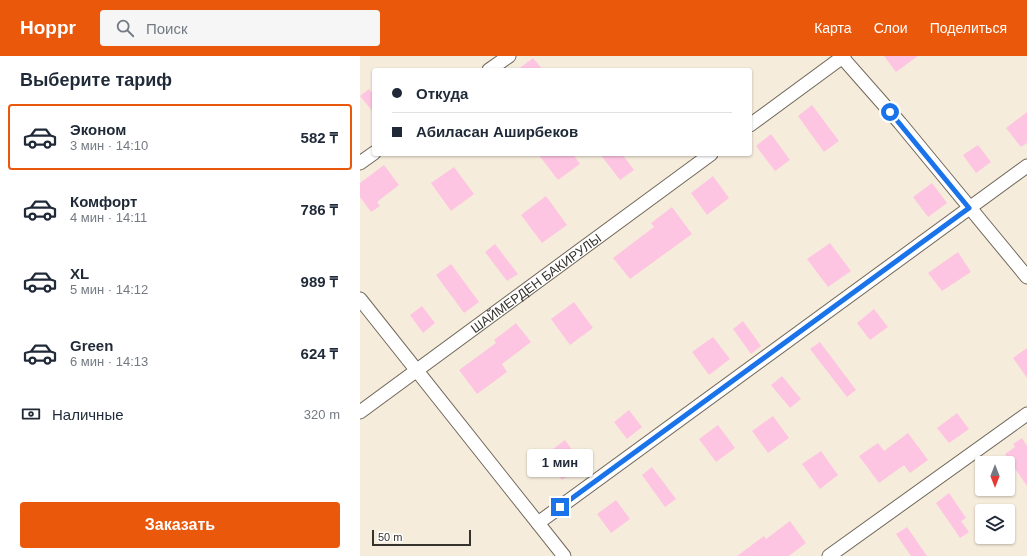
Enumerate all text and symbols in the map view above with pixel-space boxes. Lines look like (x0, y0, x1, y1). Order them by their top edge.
search box (100, 10, 380, 46)
text: Hoppr (20, 17, 76, 38)
icon: search (114, 17, 136, 39)
text: Поиск (146, 20, 188, 37)
text: Карта (814, 20, 852, 36)
text: Слои (874, 20, 908, 36)
text: Поделиться (930, 20, 1007, 36)
text: Выберите тариф (20, 70, 172, 90)
text: Откуда (416, 85, 468, 102)
route start (881, 103, 899, 121)
icon: car (22, 119, 58, 155)
text: Эконом (70, 121, 126, 138)
text: Абиласан Аширбеков (416, 123, 578, 140)
text: 582 ₸ (301, 129, 338, 146)
text: 3 мин · 14:10 (70, 138, 148, 153)
icon: car (22, 191, 58, 227)
text: Комфорт (70, 193, 137, 210)
text: 786 ₸ (301, 201, 338, 218)
text: 4 мин · 14:11 (70, 210, 147, 225)
street label: ШАЙМЕРДЕН БАКИРУЛЫ (468, 230, 604, 336)
icon: car (22, 263, 58, 299)
text: XL (70, 265, 89, 282)
text: 989 ₸ (301, 273, 338, 290)
text: 5 мин · 14:12 (70, 282, 148, 297)
icon: car (22, 335, 58, 371)
text: Green (70, 337, 113, 354)
text: 624 ₸ (301, 345, 338, 362)
text: 6 мин · 14:13 (70, 354, 148, 369)
icon: cash (20, 403, 42, 425)
text: Наличные (52, 406, 124, 423)
text: 320 m (304, 407, 340, 422)
callout: 1 мин (527, 449, 593, 477)
text: 1 мин (542, 455, 578, 470)
north arrow (975, 456, 1015, 496)
map controls (975, 456, 1015, 544)
route end (551, 498, 569, 516)
button: Заказать (20, 502, 340, 548)
button: layers (975, 504, 1015, 544)
scale bar (372, 528, 471, 547)
text: 50 m (378, 531, 402, 543)

